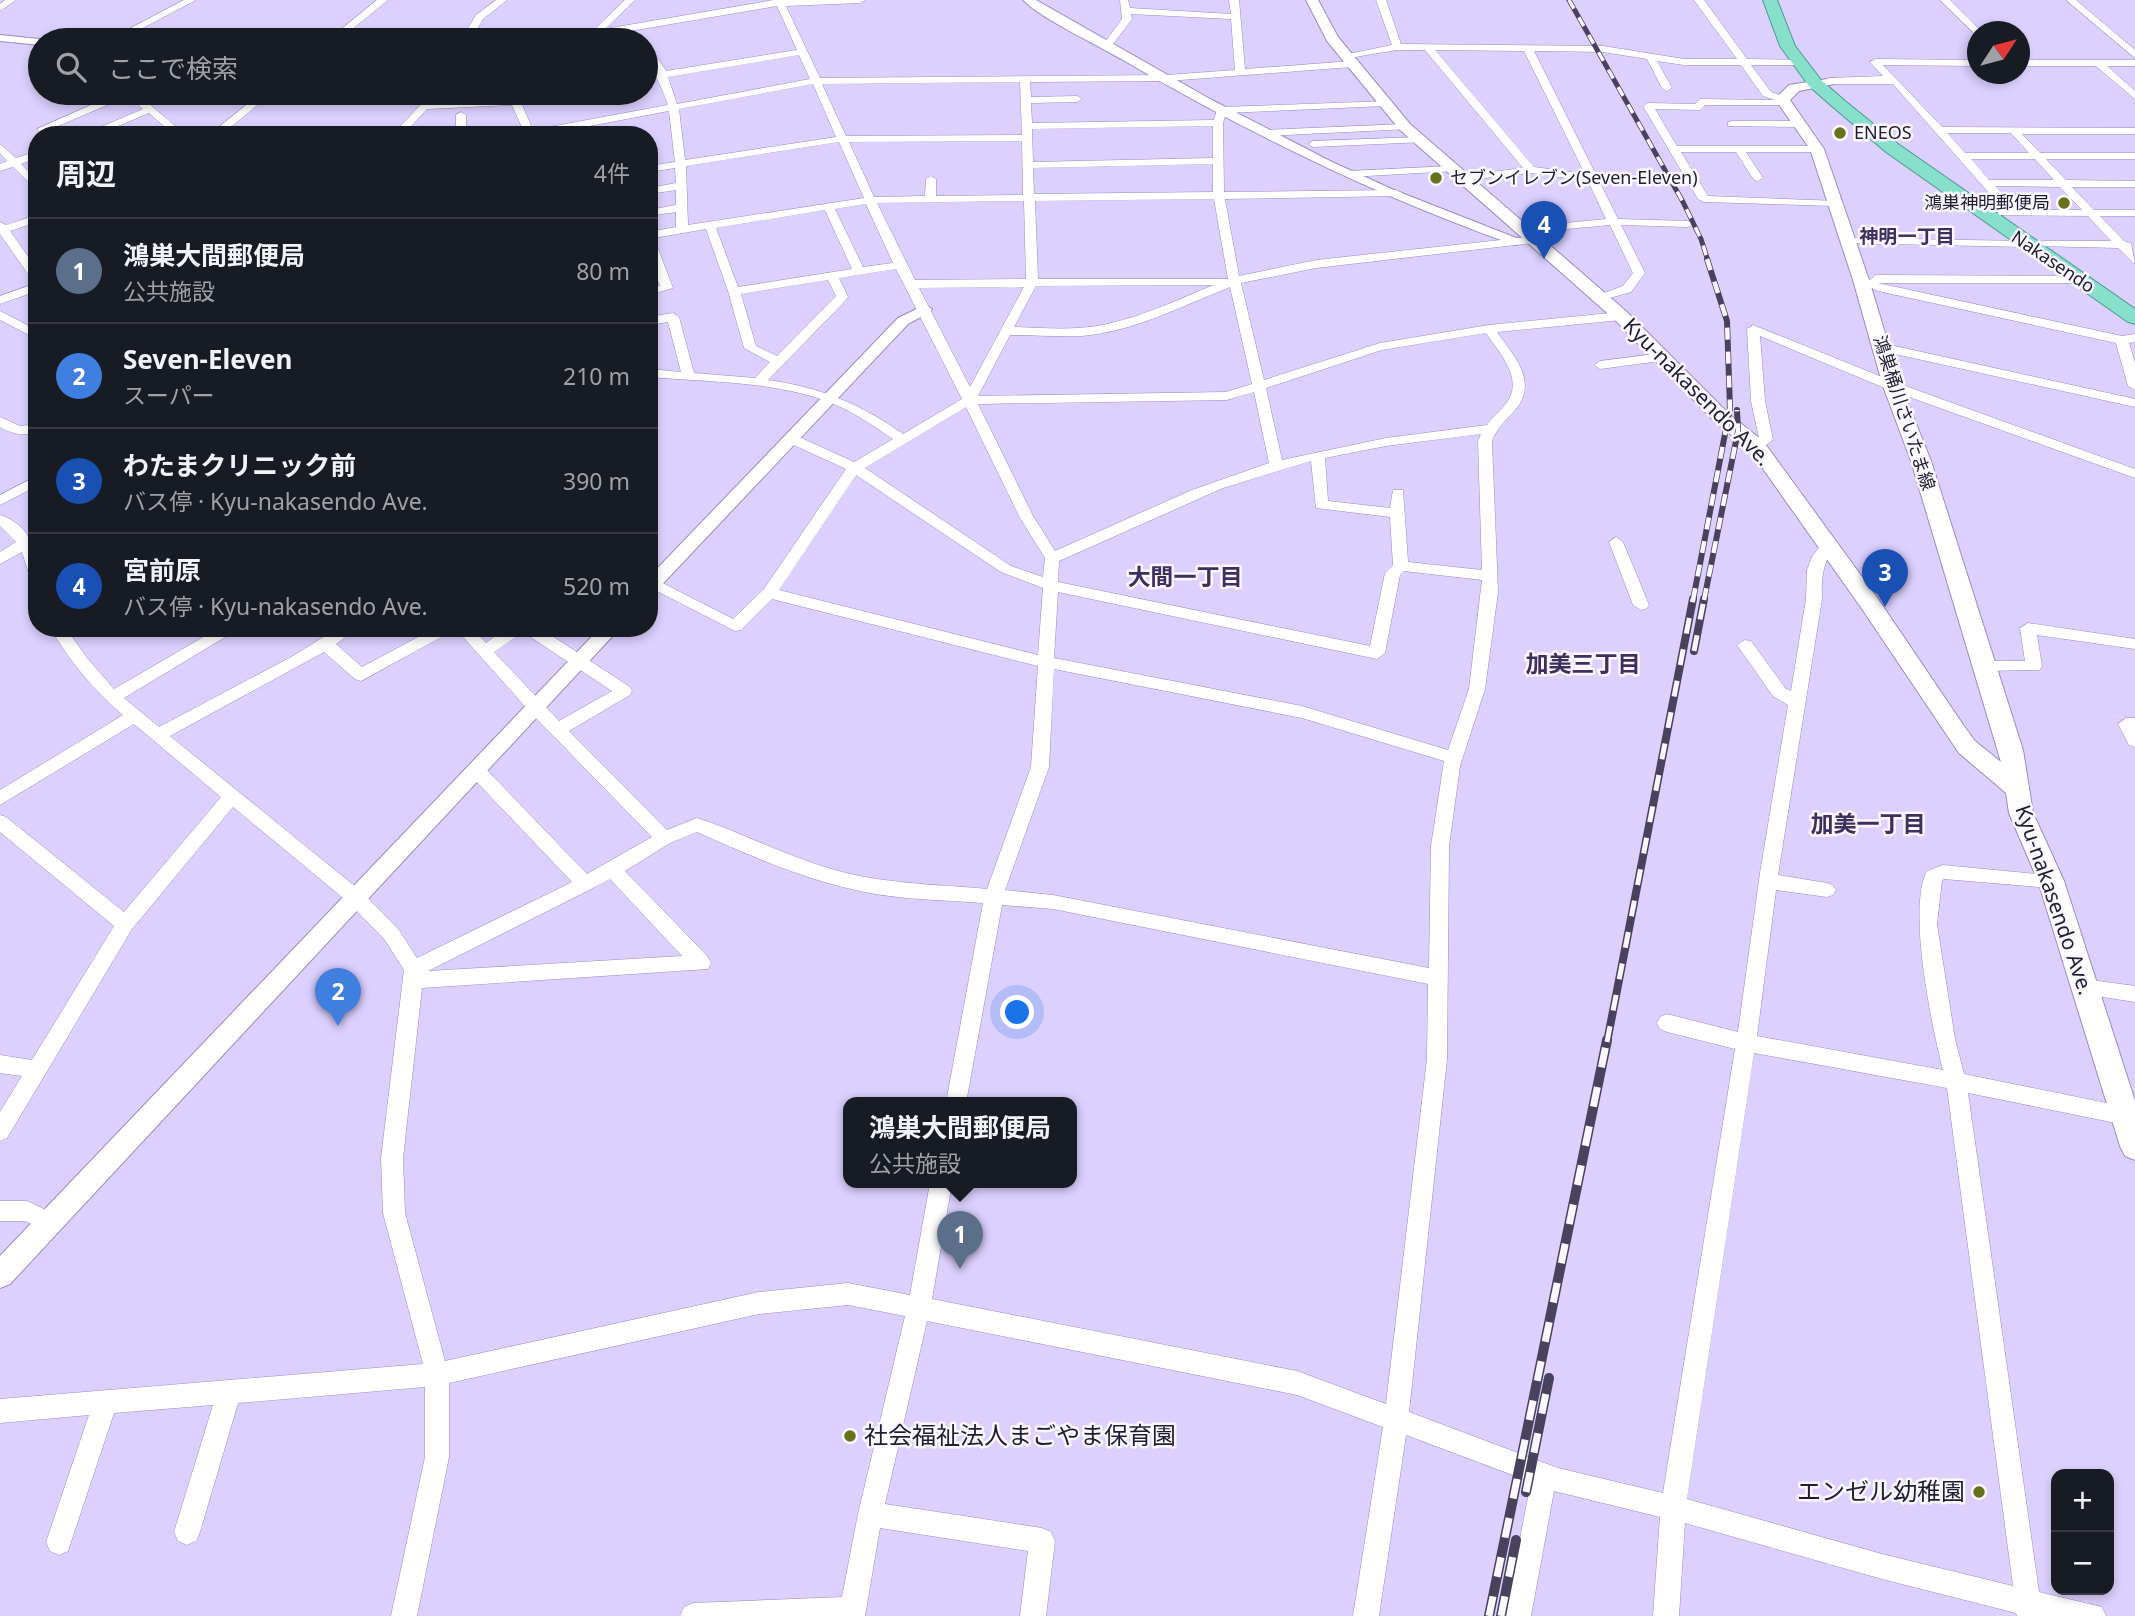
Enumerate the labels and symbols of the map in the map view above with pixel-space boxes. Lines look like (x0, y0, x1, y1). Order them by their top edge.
north arrow (1967, 21, 2030, 84)
place label: ENEOS (1854, 120, 1912, 144)
marker: ENEOS (1832, 125, 1848, 141)
place label: セブンイレブン(Seven-Eleven) (1450, 165, 1698, 189)
marker: セブンイレブン(Seven-Eleven) (1428, 170, 1444, 186)
place label: 鴻巣神明郵便局 (1924, 190, 2050, 214)
marker: 鴻巣神明郵便局 (2056, 195, 2072, 211)
pin: 4 (1521, 201, 1567, 259)
district label: 神明一丁目 (1859, 223, 1955, 249)
street label: Nakasendo (2007, 225, 2100, 298)
street label: Kyu-nakasendo Ave. (1618, 311, 1778, 471)
street label: 鴻巣桶川さいたま線 (1869, 332, 1941, 493)
pin: 3 (1862, 549, 1908, 607)
district label: 大間一丁目 (1128, 560, 1243, 592)
district label: 加美三丁目 (1526, 647, 1641, 679)
street label: Kyu-nakasendo Ave. (2009, 801, 2101, 998)
district label: 加美一丁目 (1811, 807, 1926, 839)
pin: 2 (315, 968, 361, 1026)
your location (1000, 995, 1034, 1029)
pin: 1 (937, 1211, 983, 1269)
place label: 社会福祉法人まごやま保育園 (864, 1418, 1176, 1451)
marker: 社会福祉法人まごやま保育園 (842, 1428, 858, 1444)
place label: エンゼル幼稚園 (1797, 1474, 1965, 1507)
marker: エンゼル幼稚園 (1971, 1484, 1987, 1500)

